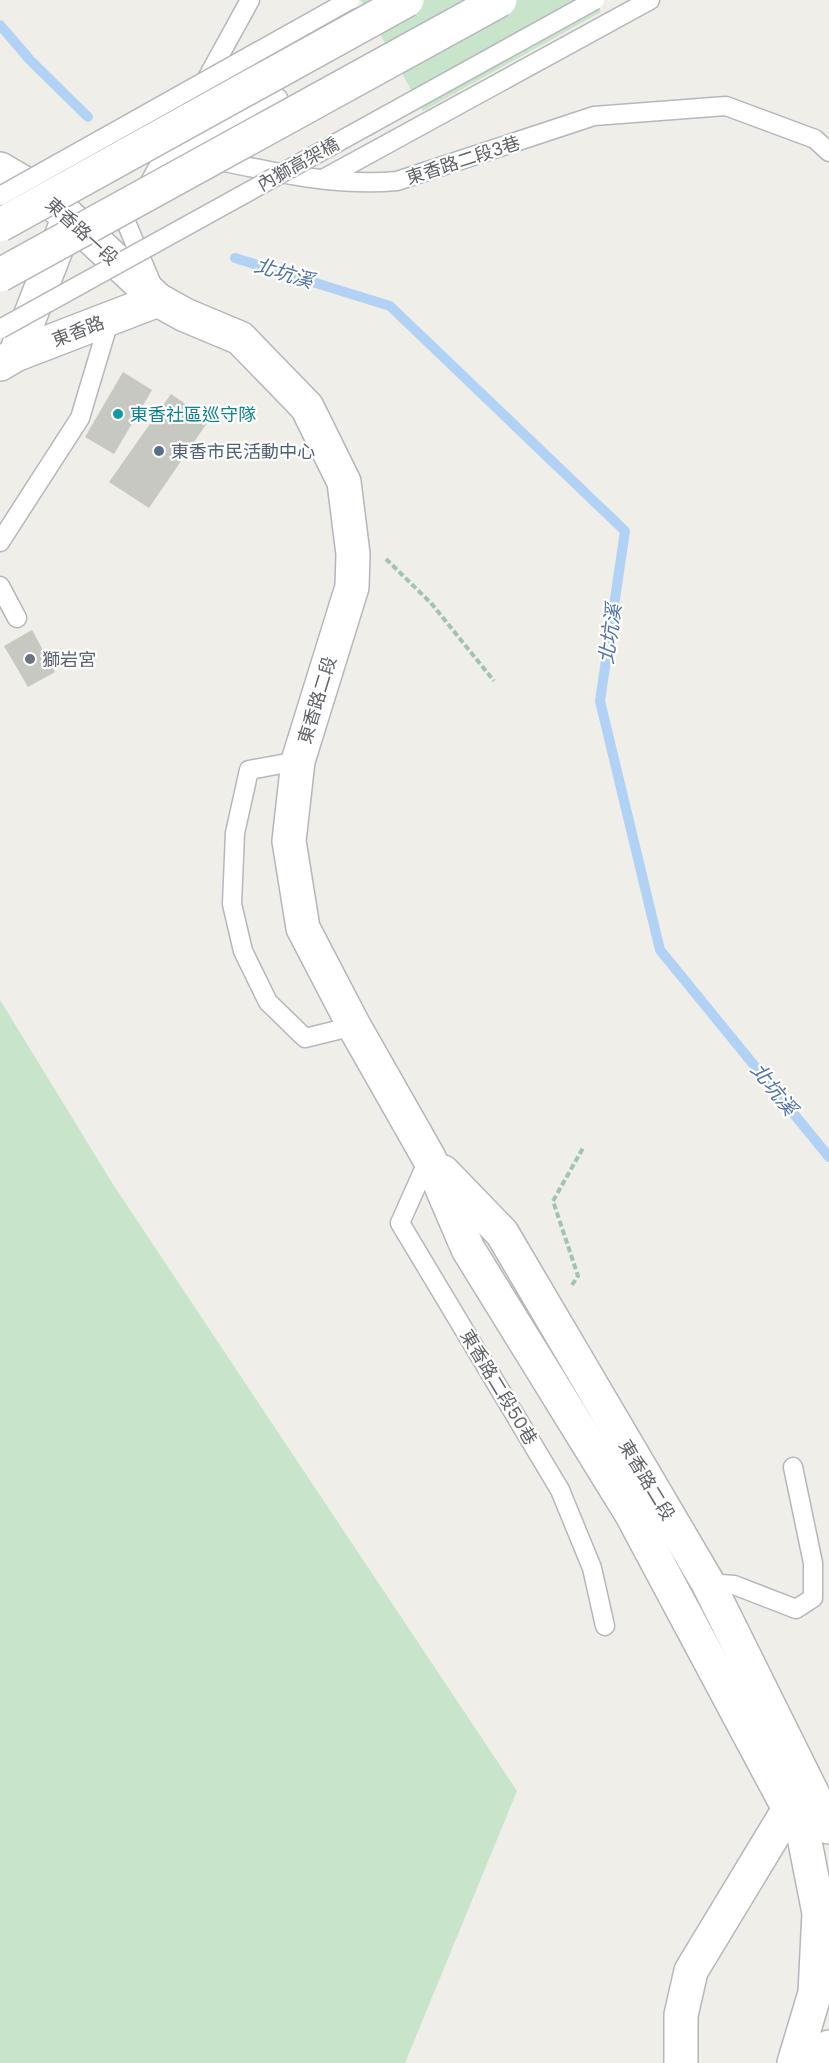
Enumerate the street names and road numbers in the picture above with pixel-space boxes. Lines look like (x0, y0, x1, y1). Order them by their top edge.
street label: 東香路二段3巷 (403, 130, 523, 190)
street label: 內獅高架橋 (253, 131, 343, 197)
street label: 東香路一段 (40, 192, 124, 270)
street label: 東香路 (48, 310, 108, 352)
street label: 東香路二段 (292, 653, 342, 747)
street label: 東香路二段50巷 (455, 1325, 543, 1449)
street label: 東香路二段 (613, 1435, 681, 1525)

